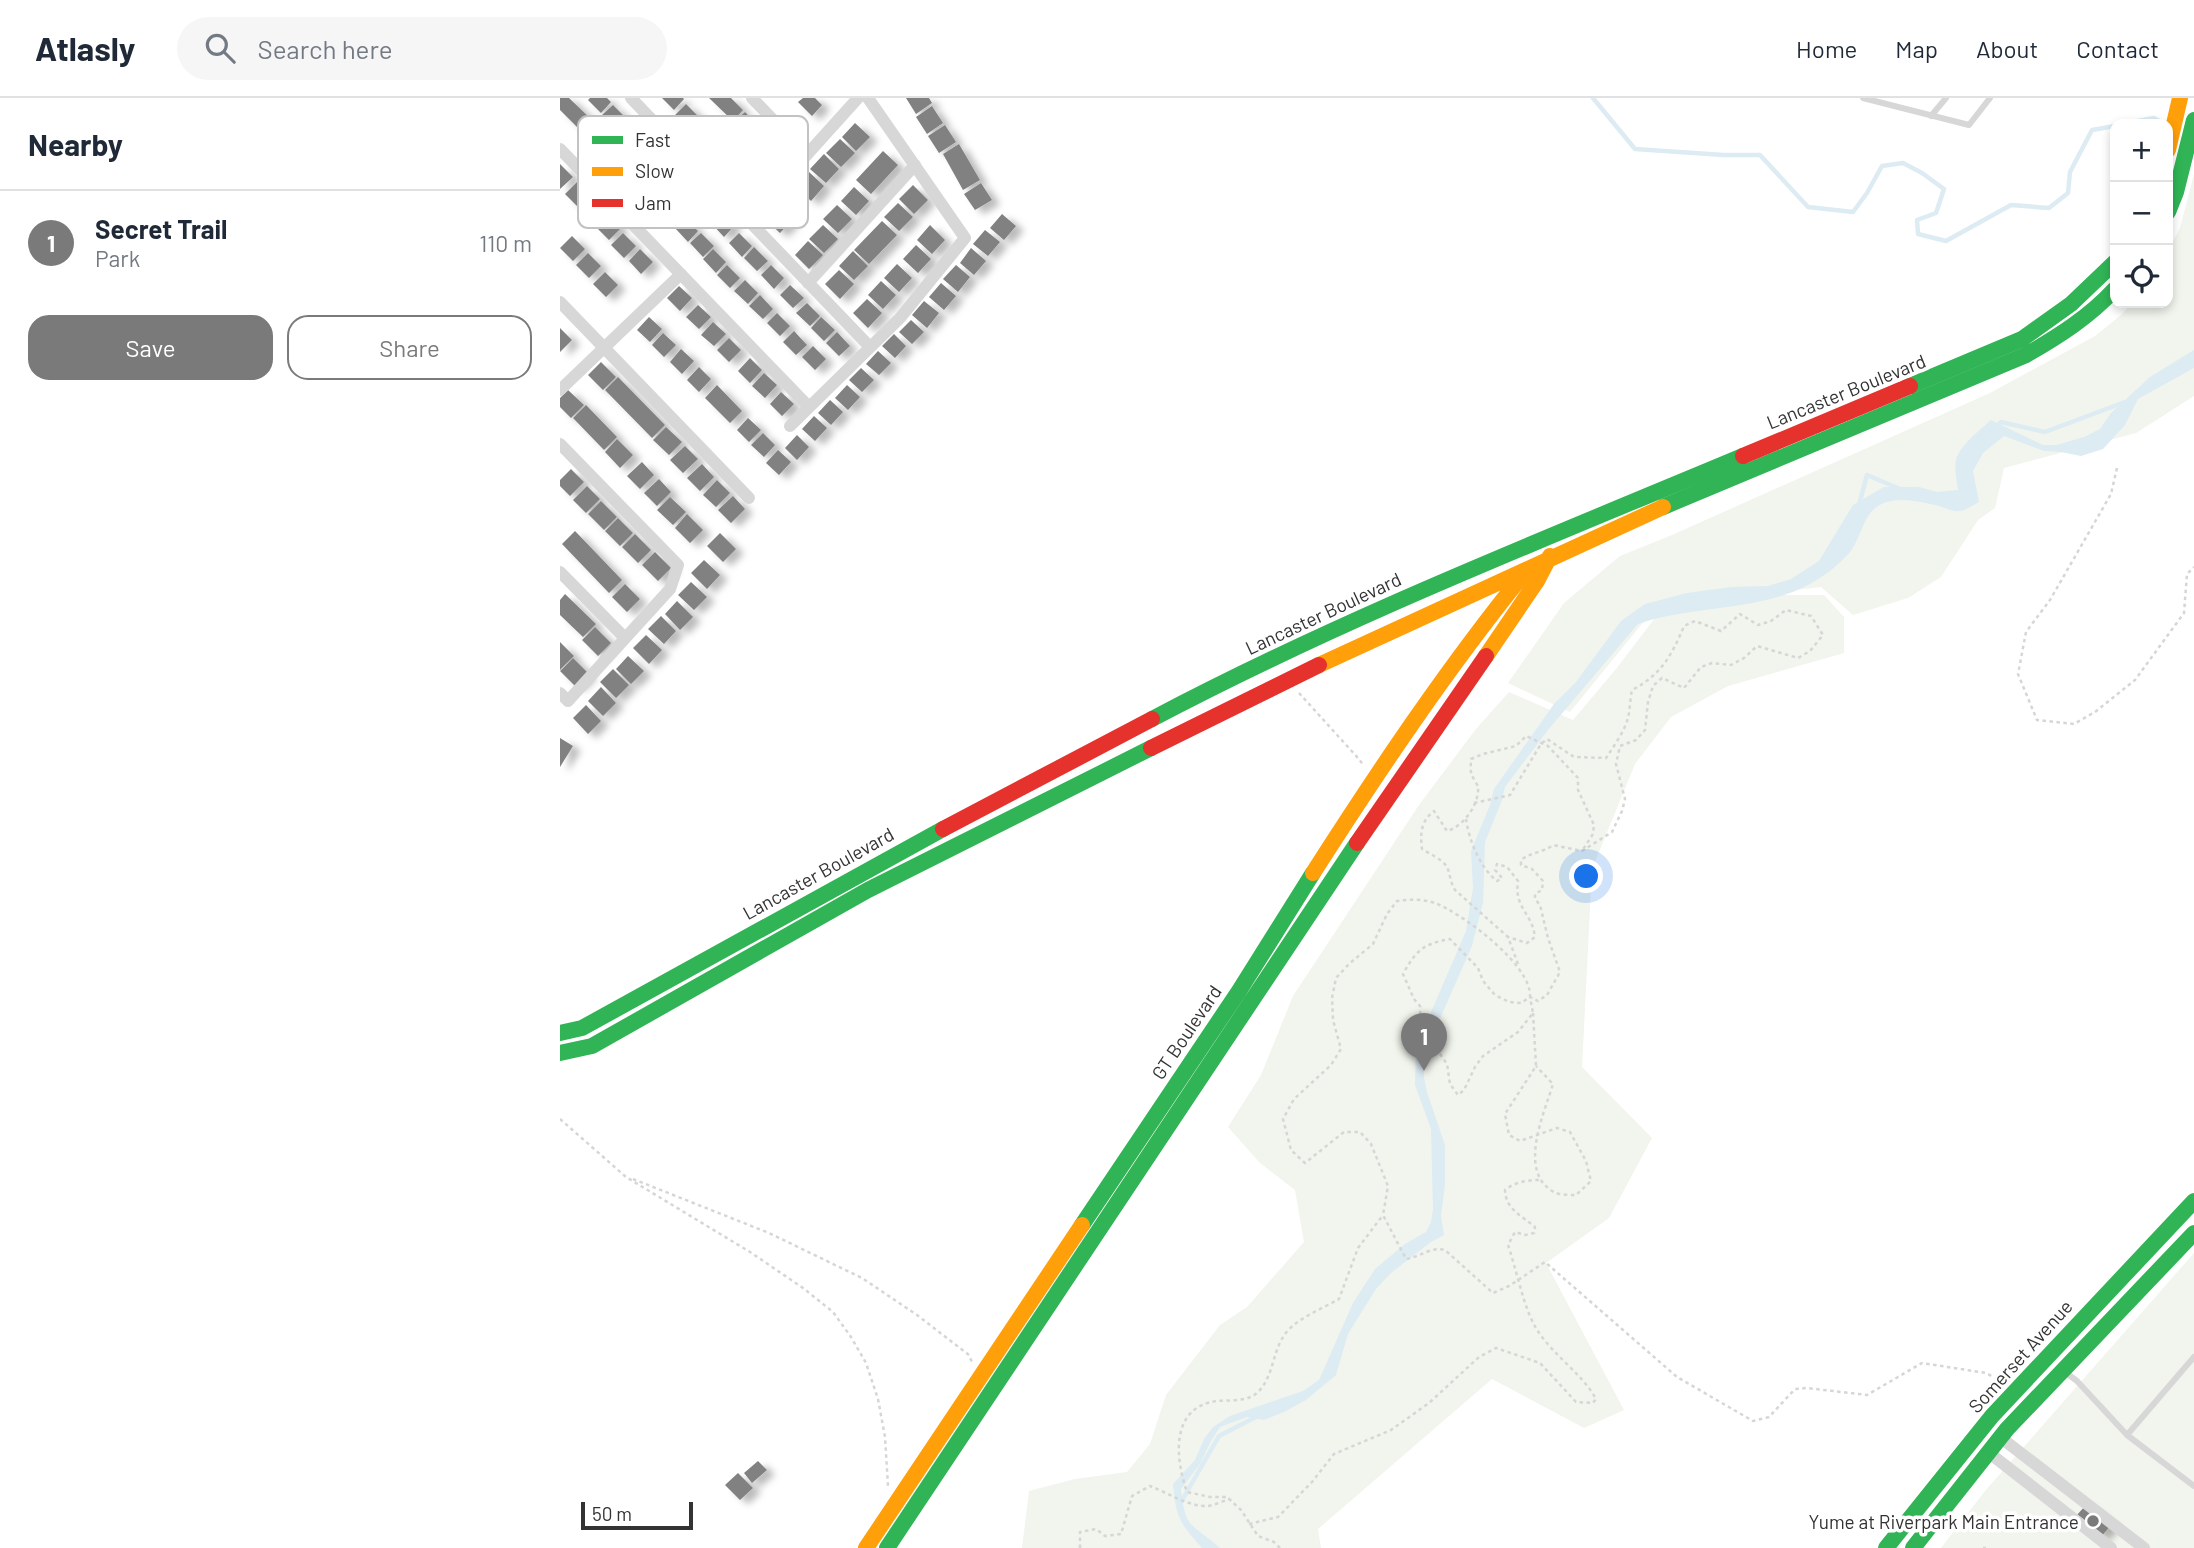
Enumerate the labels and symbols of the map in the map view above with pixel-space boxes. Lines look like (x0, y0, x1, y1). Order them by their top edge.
legend (578, 116, 808, 228)
text: Fast (635, 128, 671, 151)
text: Slow (635, 159, 674, 182)
text: Jam (635, 191, 671, 214)
street label: Lancaster Boulevard (1763, 349, 1929, 433)
street label: Lancaster Boulevard (1241, 567, 1405, 659)
street label: Lancaster Boulevard (738, 822, 898, 924)
your location (1569, 859, 1603, 893)
street label: GT Boulevard (1146, 981, 1226, 1083)
pin: 1 (1401, 1013, 1447, 1071)
street label: Somerset Avenue (1963, 1295, 2077, 1417)
scale bar (581, 1499, 693, 1531)
place label: Yume at Riverpark Main Entrance (1809, 1510, 2079, 1533)
marker: Yume at Riverpark Main Entrance (2085, 1513, 2101, 1529)

